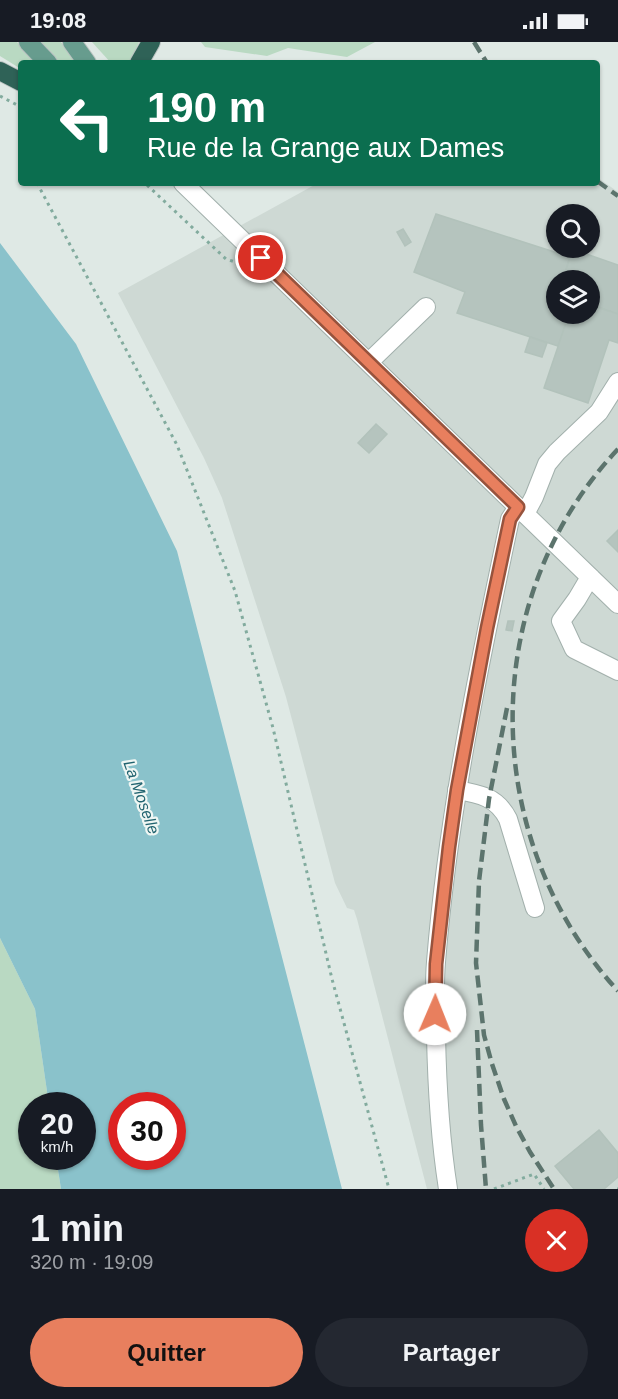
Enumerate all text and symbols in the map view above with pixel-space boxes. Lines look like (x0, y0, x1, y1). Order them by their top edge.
text: 19:08 (30, 8, 86, 33)
icon: left (48, 84, 126, 162)
text: 190 m (147, 84, 266, 131)
text: Rue de la Grange aux Dames (147, 133, 504, 163)
map controls (546, 204, 600, 324)
button: search (546, 204, 600, 258)
pin (235, 232, 286, 283)
icon: arrive (244, 241, 277, 274)
button: layers (546, 270, 600, 324)
water label: La Moselle (120, 758, 163, 837)
position arrow (403, 982, 467, 1046)
speed limit sign: 30 (108, 1092, 186, 1170)
text: 20 (40, 1107, 74, 1140)
text: km/h (41, 1138, 73, 1155)
text: 1 min (30, 1208, 124, 1249)
button: close (525, 1209, 588, 1272)
text: 320 m · 19:09 (30, 1251, 153, 1273)
button: Quitter (30, 1318, 303, 1387)
button: Partager (315, 1318, 588, 1387)

